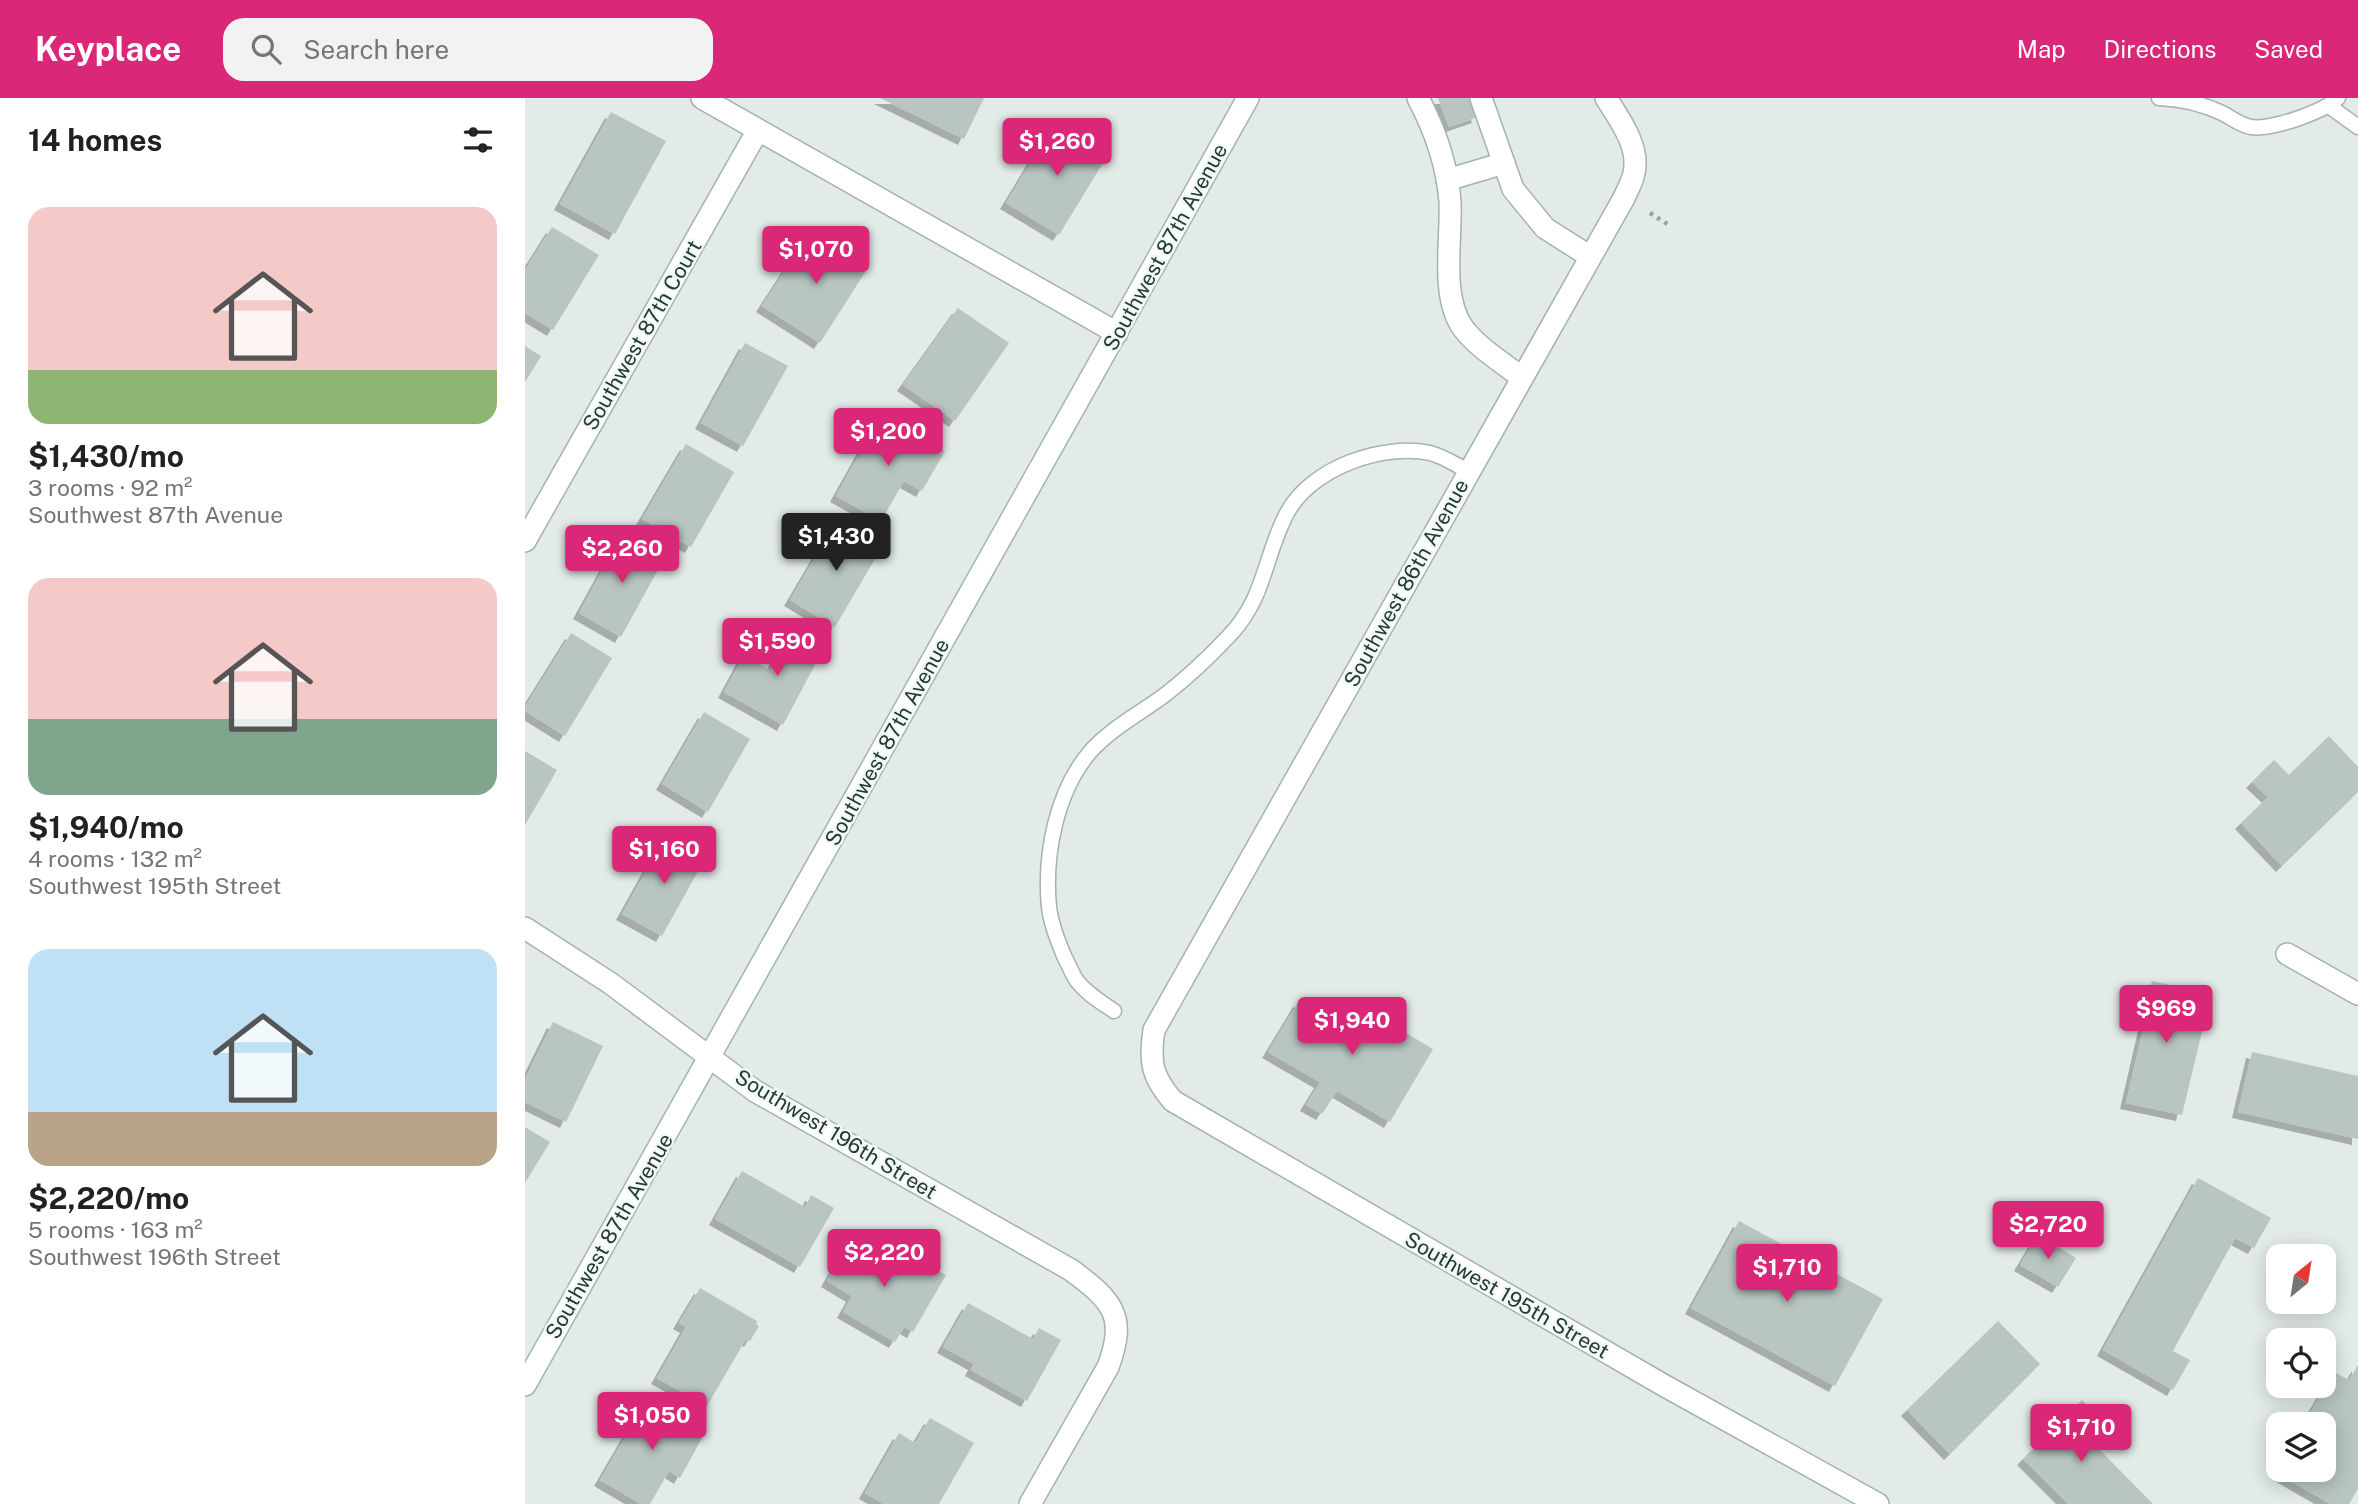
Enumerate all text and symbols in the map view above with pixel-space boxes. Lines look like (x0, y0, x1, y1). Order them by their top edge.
search box (223, 18, 713, 81)
text: Keyplace (35, 30, 181, 68)
icon: search (247, 30, 285, 68)
text: Search here (303, 34, 449, 65)
text: Map (2017, 35, 2066, 63)
text: Directions (2104, 35, 2216, 63)
text: Saved (2254, 35, 2323, 63)
pin: $1,260 (1000, 118, 1114, 178)
icon: filters (459, 121, 497, 159)
text: 14 homes (28, 122, 162, 158)
text: $1,260 (1019, 127, 1095, 154)
street label: Southwest 87th Avenue (1098, 139, 1232, 355)
pin: $1,070 (759, 226, 873, 286)
street label: Southwest 87th Court (577, 235, 707, 435)
text: $1,070 (778, 235, 854, 262)
icon: home (200, 253, 326, 379)
pin: $1,200 (831, 408, 945, 468)
text: $1,200 (850, 417, 926, 444)
text: $1,430/mo (28, 438, 184, 474)
text: 3 rooms · 92 m² (28, 474, 193, 501)
street label: Southwest 86th Avenue (1338, 475, 1474, 691)
text: Southwest 87th Avenue (28, 501, 283, 528)
pin: $1,430 (779, 514, 893, 573)
text: $1,430 (798, 522, 874, 549)
pin: $2,260 (565, 526, 679, 585)
text: $2,260 (581, 534, 663, 561)
pin: $1,590 (720, 618, 834, 678)
icon: home (200, 624, 326, 750)
text: $1,590 (738, 627, 816, 654)
street label: Southwest 87th Avenue (820, 634, 954, 850)
text: $1,940/mo (28, 809, 184, 845)
pin: $1,160 (607, 826, 721, 886)
text: $1,160 (628, 835, 700, 862)
text: 4 rooms · 132 m² (28, 845, 202, 872)
text: Southwest 195th Street (28, 872, 282, 899)
pin: $969 (2125, 986, 2207, 1045)
text: $969 (2135, 994, 2197, 1021)
icon: home (200, 995, 326, 1121)
pin: $1,940 (1295, 998, 1409, 1057)
text: $1,940 (1314, 1006, 1390, 1033)
street label: Southwest 196th Street (731, 1064, 941, 1204)
street label: Southwest 87th Avenue (540, 1129, 678, 1343)
text: $2,220/mo (28, 1180, 189, 1216)
pin: $2,720 (1991, 1202, 2105, 1261)
text: $2,720 (2009, 1210, 2087, 1237)
text: 5 rooms · 163 m² (28, 1216, 203, 1243)
street label: Southwest 195th Street (1401, 1226, 1613, 1364)
pin: $2,220 (827, 1230, 941, 1289)
text: $2,220 (843, 1238, 925, 1265)
text: Southwest 196th Street (28, 1243, 281, 1270)
pin: $1,710 (1730, 1244, 1844, 1304)
north arrow (2266, 1244, 2336, 1314)
map controls (2266, 1244, 2336, 1482)
text: $1,710 (1752, 1253, 1822, 1280)
button: locate (2266, 1328, 2336, 1398)
pin: $1,050 (595, 1392, 709, 1452)
text: $1,050 (613, 1401, 691, 1428)
pin: $1,710 (2024, 1404, 2138, 1464)
button: layers (2266, 1412, 2336, 1482)
text: $1,710 (2046, 1413, 2116, 1440)

